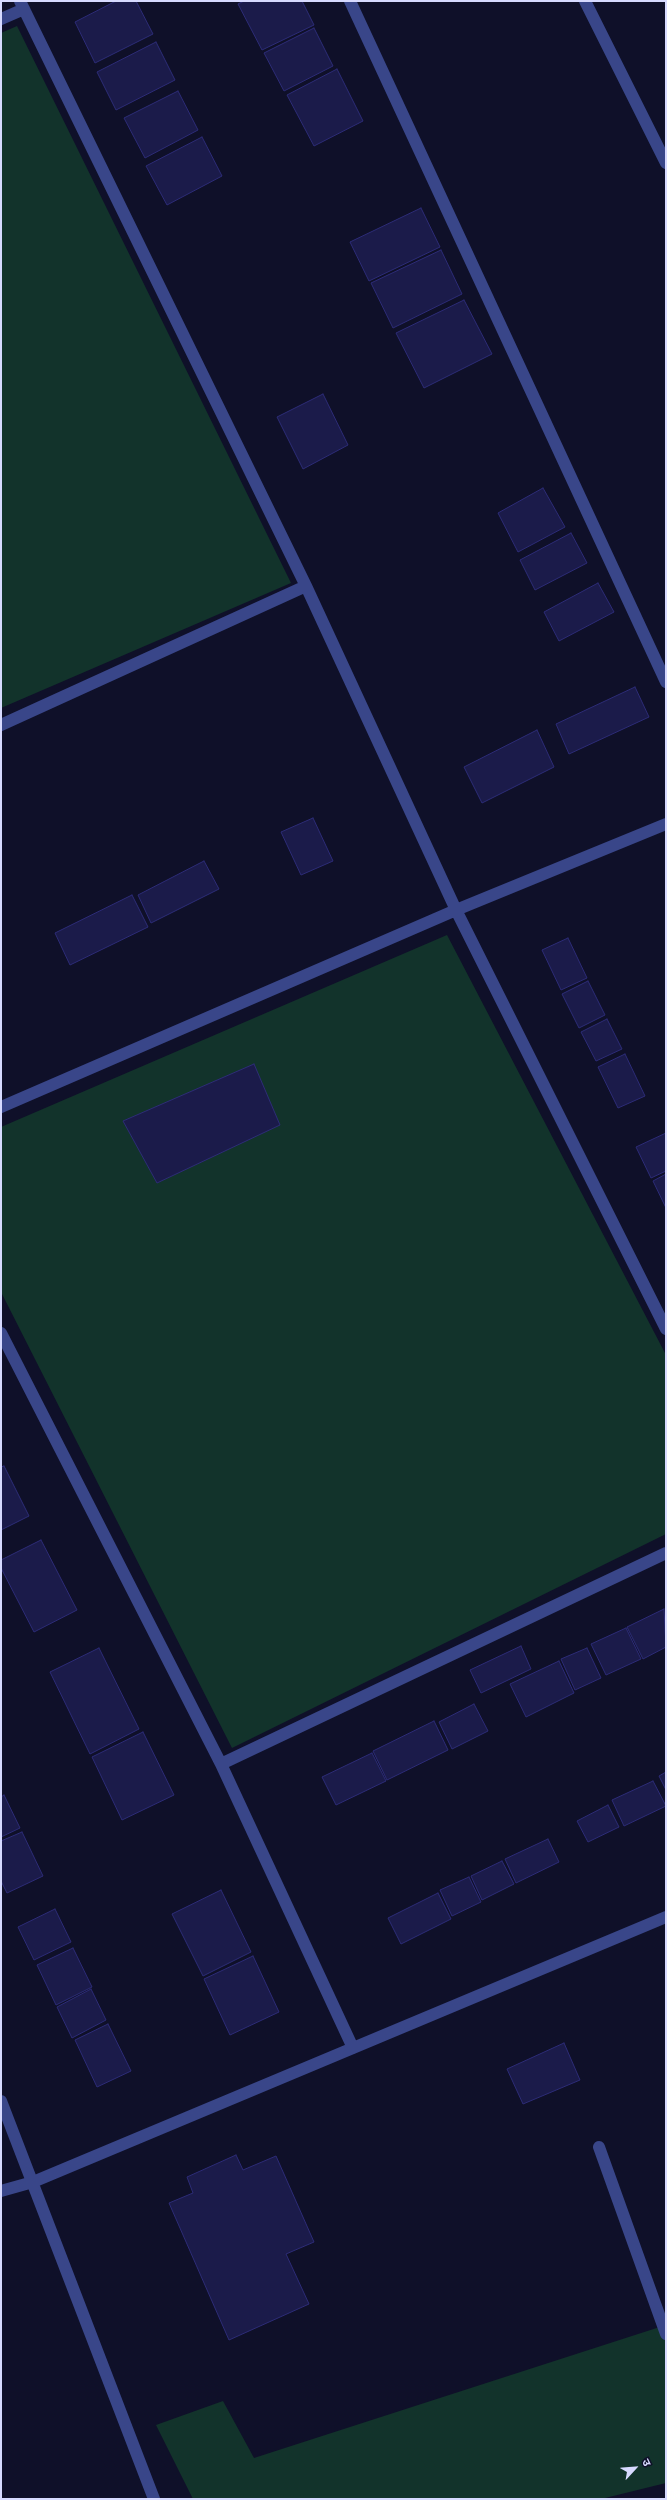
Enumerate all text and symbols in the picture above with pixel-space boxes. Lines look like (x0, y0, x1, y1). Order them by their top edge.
north arrow (615, 2448, 655, 2488)
text: उ (639, 2457, 653, 2468)

